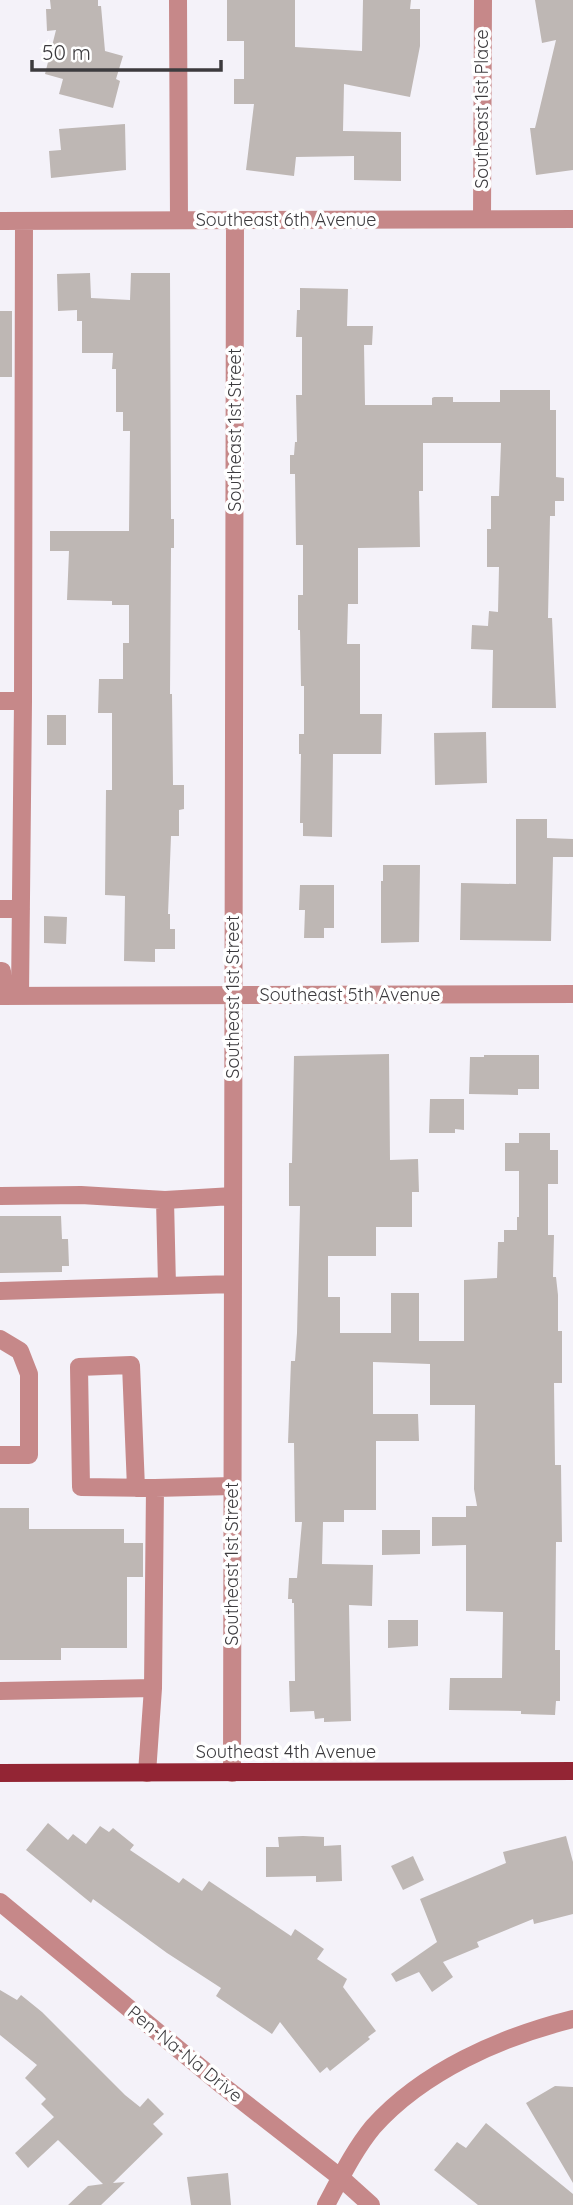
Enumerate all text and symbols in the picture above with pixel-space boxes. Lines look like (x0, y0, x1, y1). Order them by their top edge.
scale bar (32, 28, 220, 72)
street label: Southeast 1st Place (470, 29, 493, 189)
text: 50 m (42, 39, 91, 65)
street label: Southeast 6th Avenue (196, 208, 376, 231)
street label: Southeast 1st Street (223, 348, 246, 512)
street label: Southeast 1st Street (221, 915, 244, 1079)
street label: Southeast 5th Avenue (260, 983, 440, 1006)
street label: Southeast 1st Street (220, 1482, 243, 1646)
street label: Southeast 4th Avenue (196, 1740, 376, 1763)
street label: Pen-Na-Na Drive (123, 2000, 248, 2107)

